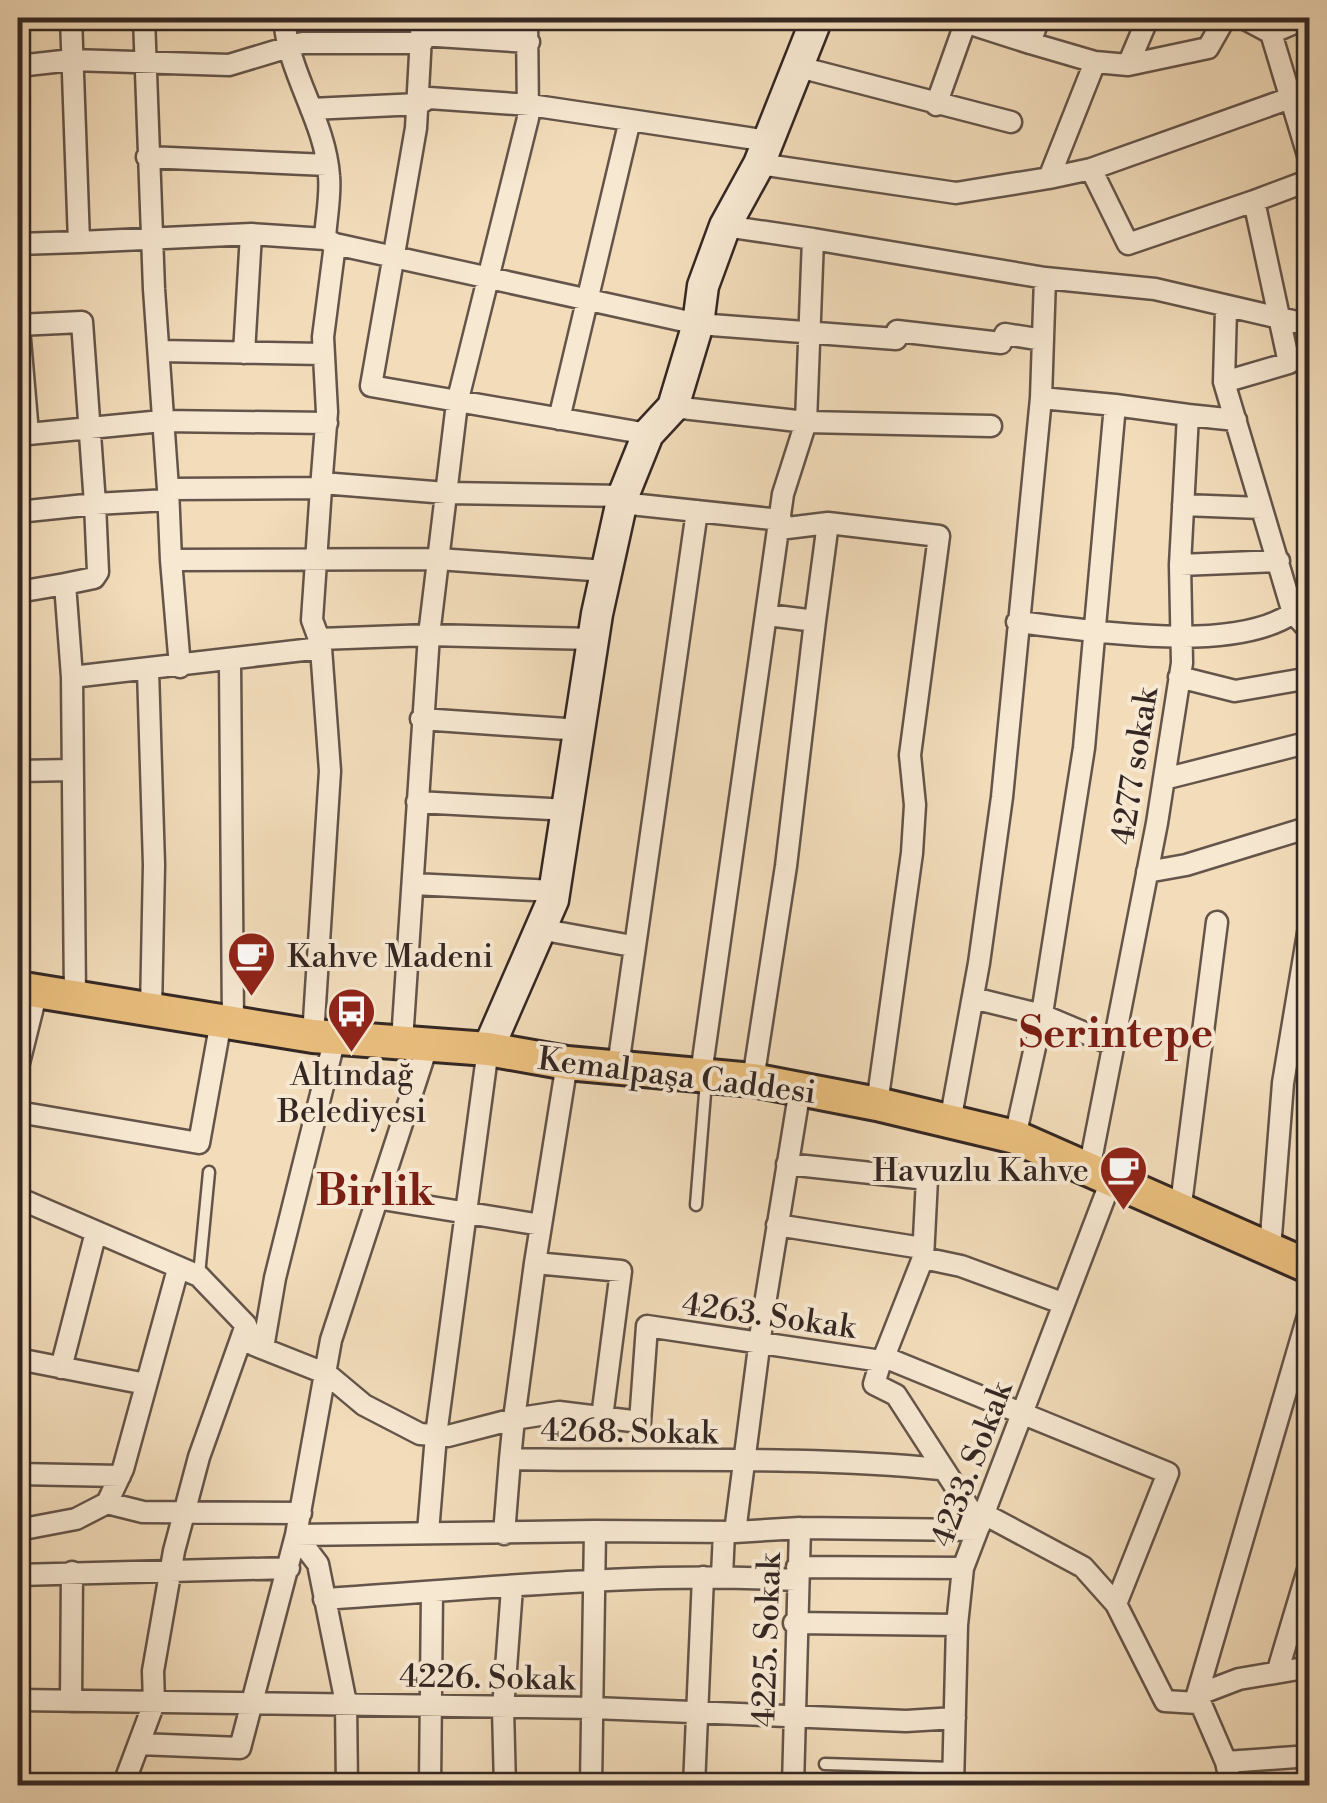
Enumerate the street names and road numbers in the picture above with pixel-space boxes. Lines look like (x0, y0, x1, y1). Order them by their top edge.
street label: 4277 sokak (1103, 682, 1168, 848)
street label: Kemalpaşa Caddesi (536, 1039, 818, 1113)
street label: 4263. Sokak (679, 1284, 861, 1348)
street label: 4233. Sokak (922, 1374, 1022, 1552)
street label: 4268. Sokak (540, 1410, 720, 1454)
street label: 4225. Sokak (744, 1550, 790, 1728)
street label: 4226. Sokak (399, 1656, 577, 1700)

